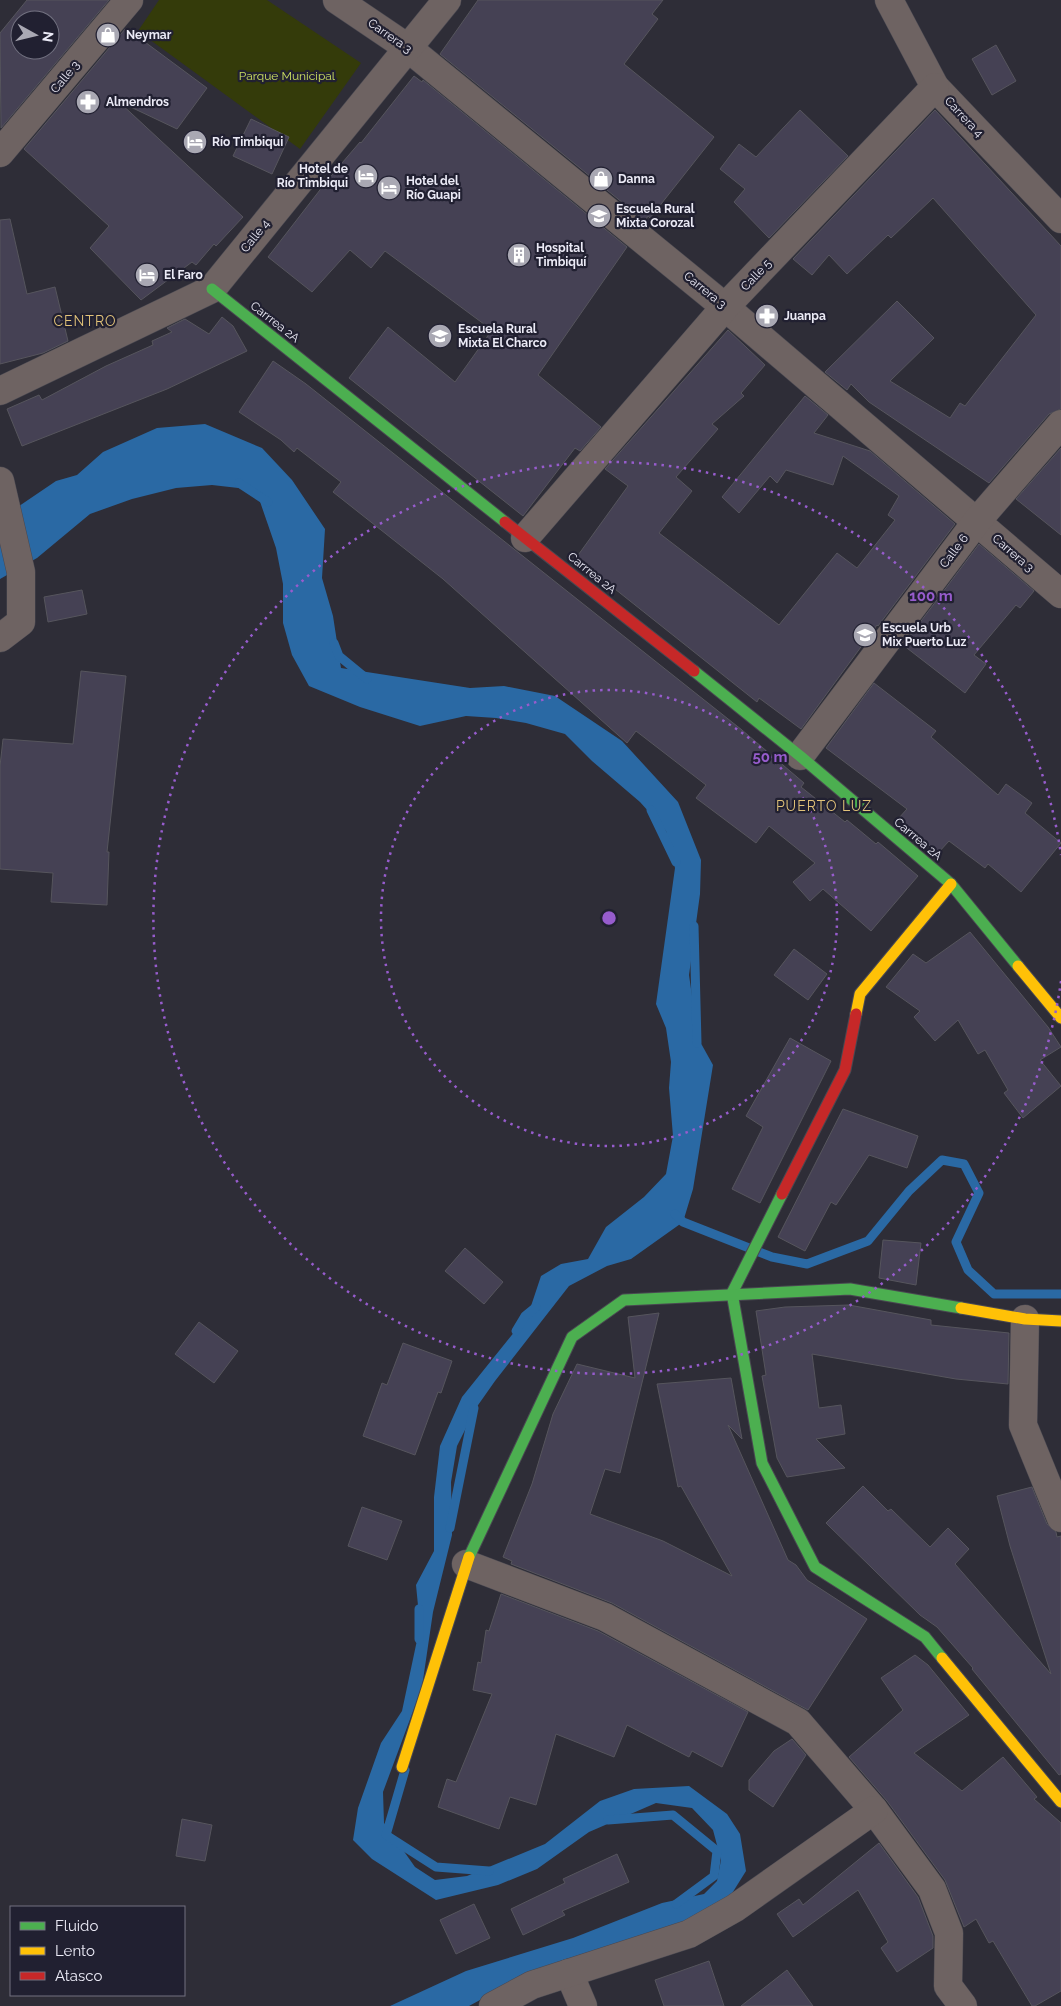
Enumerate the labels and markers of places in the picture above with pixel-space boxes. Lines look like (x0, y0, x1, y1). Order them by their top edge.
shop icon: Neymar (95, 22, 121, 48)
place label: Neymar (126, 28, 172, 42)
pharmacy icon: Almendros (75, 89, 101, 115)
place label: Almendros (106, 95, 169, 109)
hotel icon: Río Timbiqui (182, 129, 208, 155)
place label: Río Timbiqui (212, 135, 283, 149)
place label: Hotel de Río Timbiqui (277, 162, 348, 190)
hotel icon: Hotel de Río Timbiqui (353, 163, 379, 189)
shop icon: Danna (588, 166, 614, 192)
place label: Danna (618, 172, 655, 186)
place label: Hotel del Río Guapi (406, 174, 461, 202)
hotel icon: Hotel del Río Guapi (376, 175, 402, 201)
place label: Escuela Rural Mixta Corozal (616, 202, 695, 230)
school or university icon: Escuela Rural Mixta Corozal (586, 203, 612, 229)
place label: Hospital Timbiquí (536, 241, 587, 269)
building icon: Hospital Timbiquí (506, 242, 532, 268)
hotel icon: El Faro (134, 262, 160, 288)
place label: El Faro (164, 268, 203, 282)
pharmacy icon: Juanpa (754, 303, 780, 329)
place label: Juanpa (784, 309, 826, 323)
place label: Escuela Rural Mixta El Charco (458, 322, 547, 350)
school or university icon: Escuela Rural Mixta El Charco (427, 323, 453, 349)
place label: Escuela Urb Mix Puerto Luz (882, 621, 967, 649)
school or university icon: Escuela Urb Mix Puerto Luz (852, 622, 878, 648)
centre of rings (600, 909, 618, 927)

